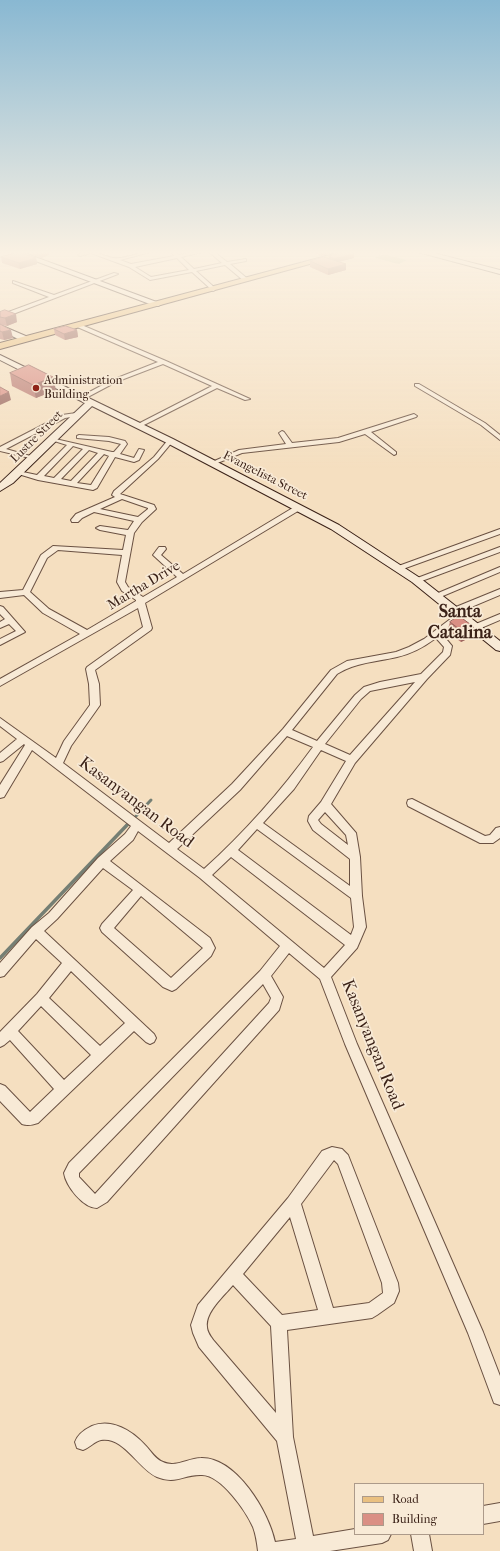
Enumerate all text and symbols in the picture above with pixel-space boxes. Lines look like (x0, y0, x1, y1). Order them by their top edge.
place label: Administration Building (44, 374, 122, 402)
marker: Administration Building (31, 383, 41, 393)
street label: Lustre Street (8, 408, 66, 466)
street label: Evangelista Street (220, 448, 310, 504)
street label: Martha Drive (105, 558, 183, 614)
district label: Santa Catalina (428, 602, 492, 644)
street label: Kasanyangan Road (74, 753, 198, 853)
street label: Kasanyangan Road (337, 977, 407, 1113)
legend (354, 1483, 484, 1535)
text: Road (392, 1492, 419, 1506)
text: Building (392, 1512, 437, 1526)

